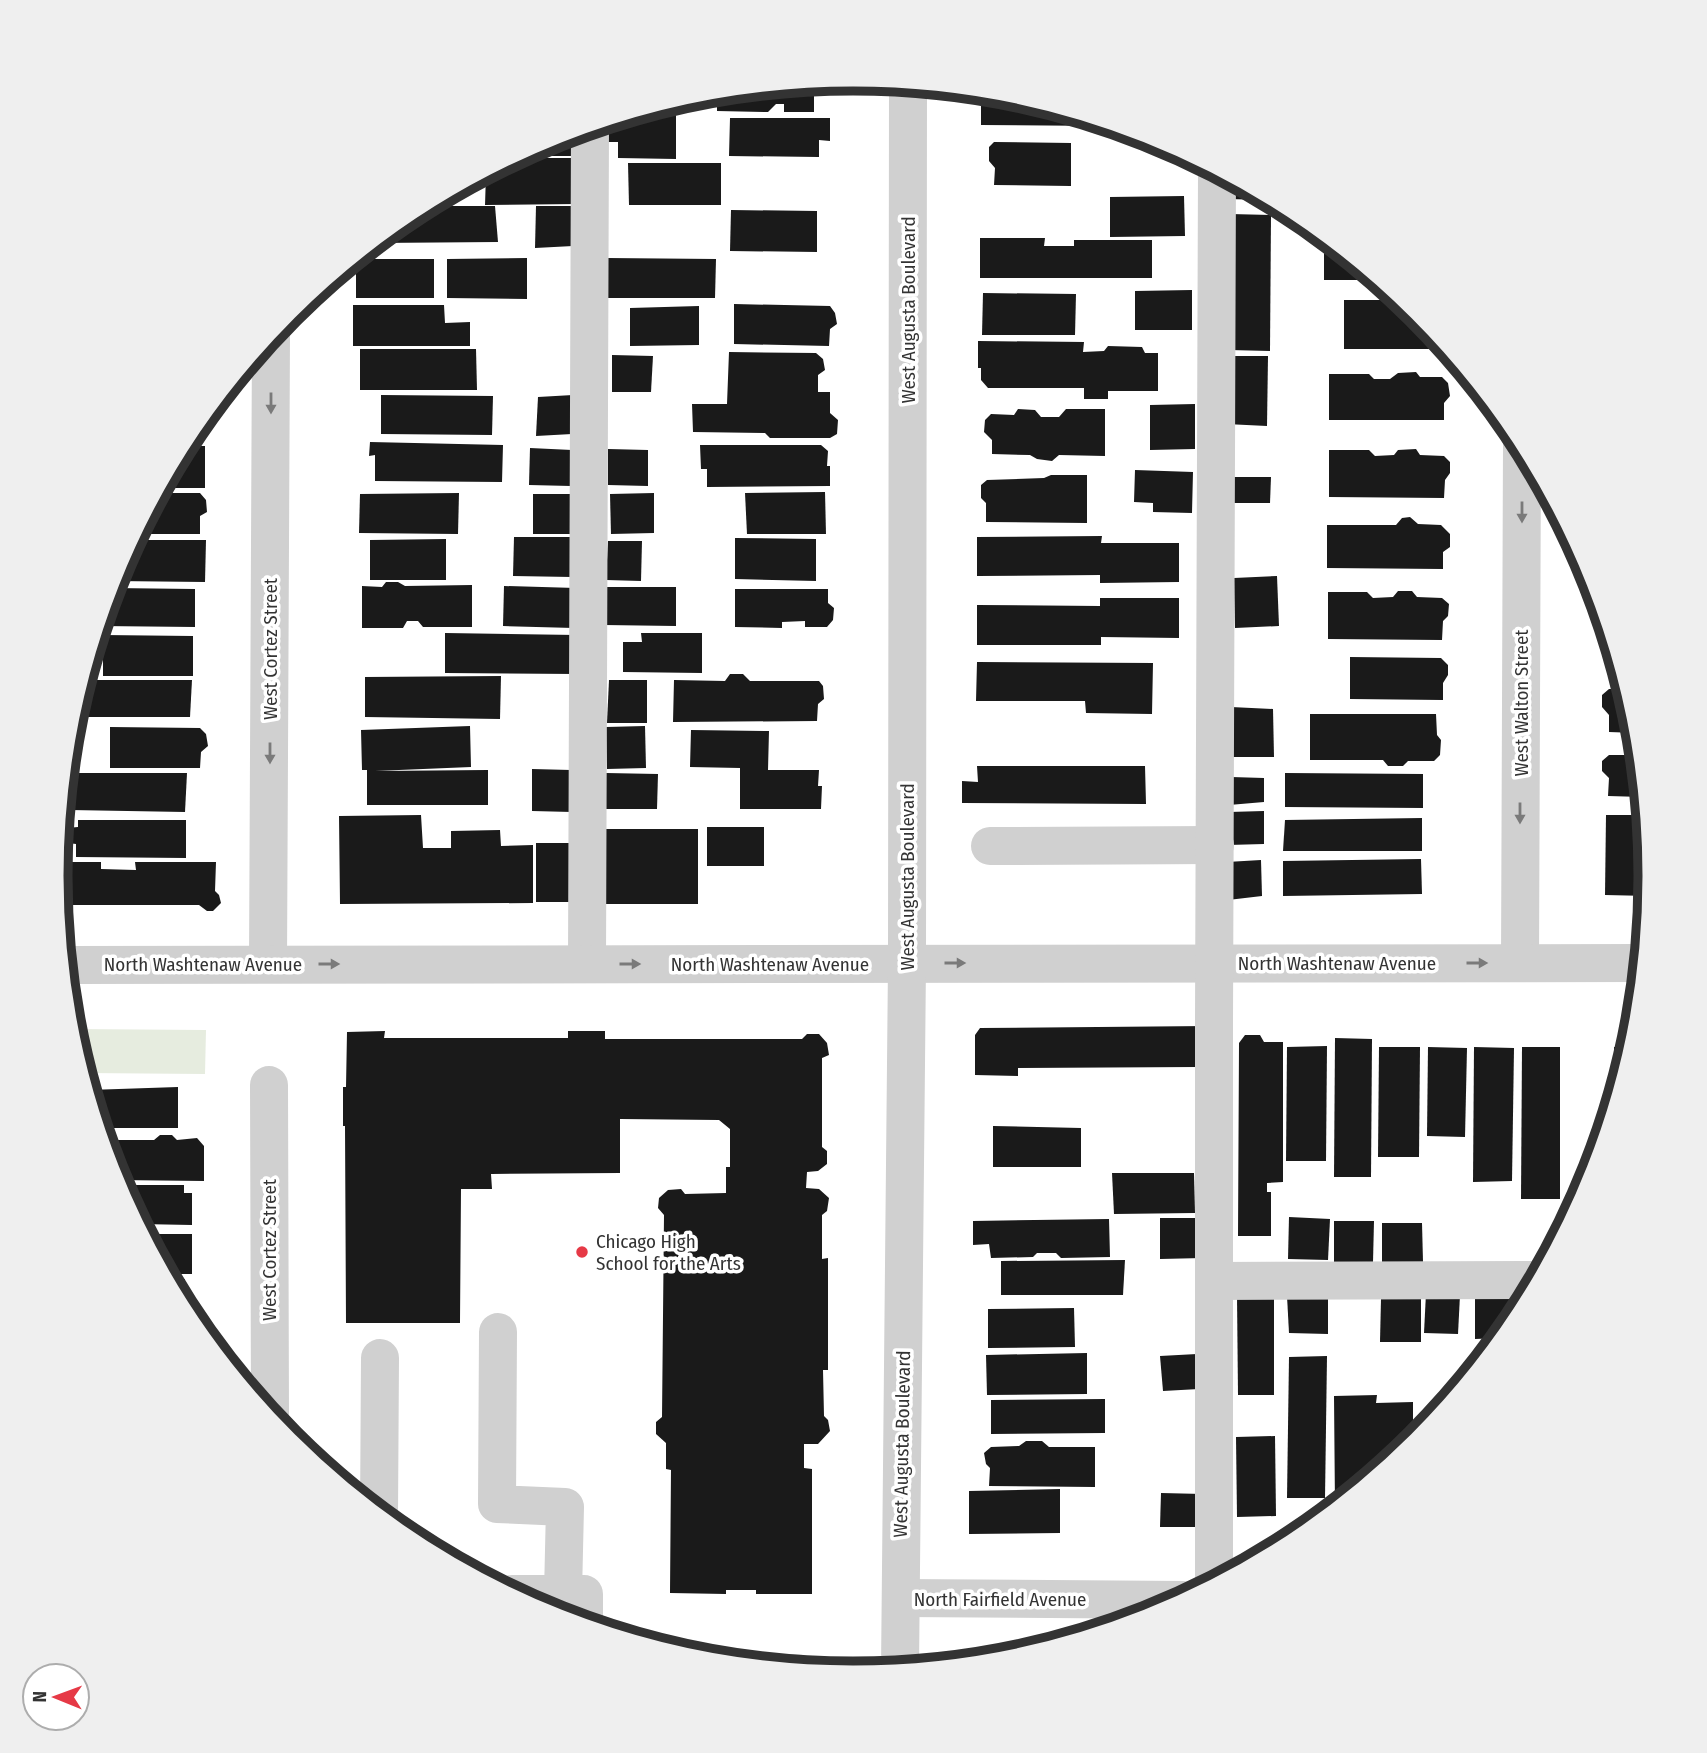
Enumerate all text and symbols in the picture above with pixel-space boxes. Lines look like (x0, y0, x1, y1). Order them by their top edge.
street label: West Augusta Boulevard (897, 216, 920, 404)
one-way arrow (265, 392, 277, 414)
one-way arrow (1516, 502, 1528, 524)
street label: West Cortez Street (259, 577, 282, 720)
street label: West Walton Street (1510, 629, 1533, 777)
one-way arrow (264, 742, 276, 764)
street label: West Augusta Boulevard (896, 783, 919, 971)
one-way arrow (1514, 803, 1526, 825)
street label: North Washtenaw Avenue (1238, 952, 1436, 975)
street label: North Washtenaw Avenue (104, 953, 302, 976)
street label: North Washtenaw Avenue (671, 953, 869, 976)
one-way arrow (945, 957, 967, 969)
one-way arrow (1466, 957, 1488, 969)
one-way arrow (318, 958, 340, 970)
one-way arrow (619, 958, 641, 970)
street label: West Cortez Street (258, 1178, 281, 1321)
place label: Chicago High School for the Arts (596, 1230, 741, 1275)
marker: Chicago High School for the Arts (574, 1244, 590, 1260)
street label: West Augusta Boulevard (889, 1350, 915, 1538)
street label: North Fairfield Avenue (914, 1588, 1086, 1611)
north arrow (21, 1662, 91, 1732)
text: N (28, 1691, 51, 1703)

